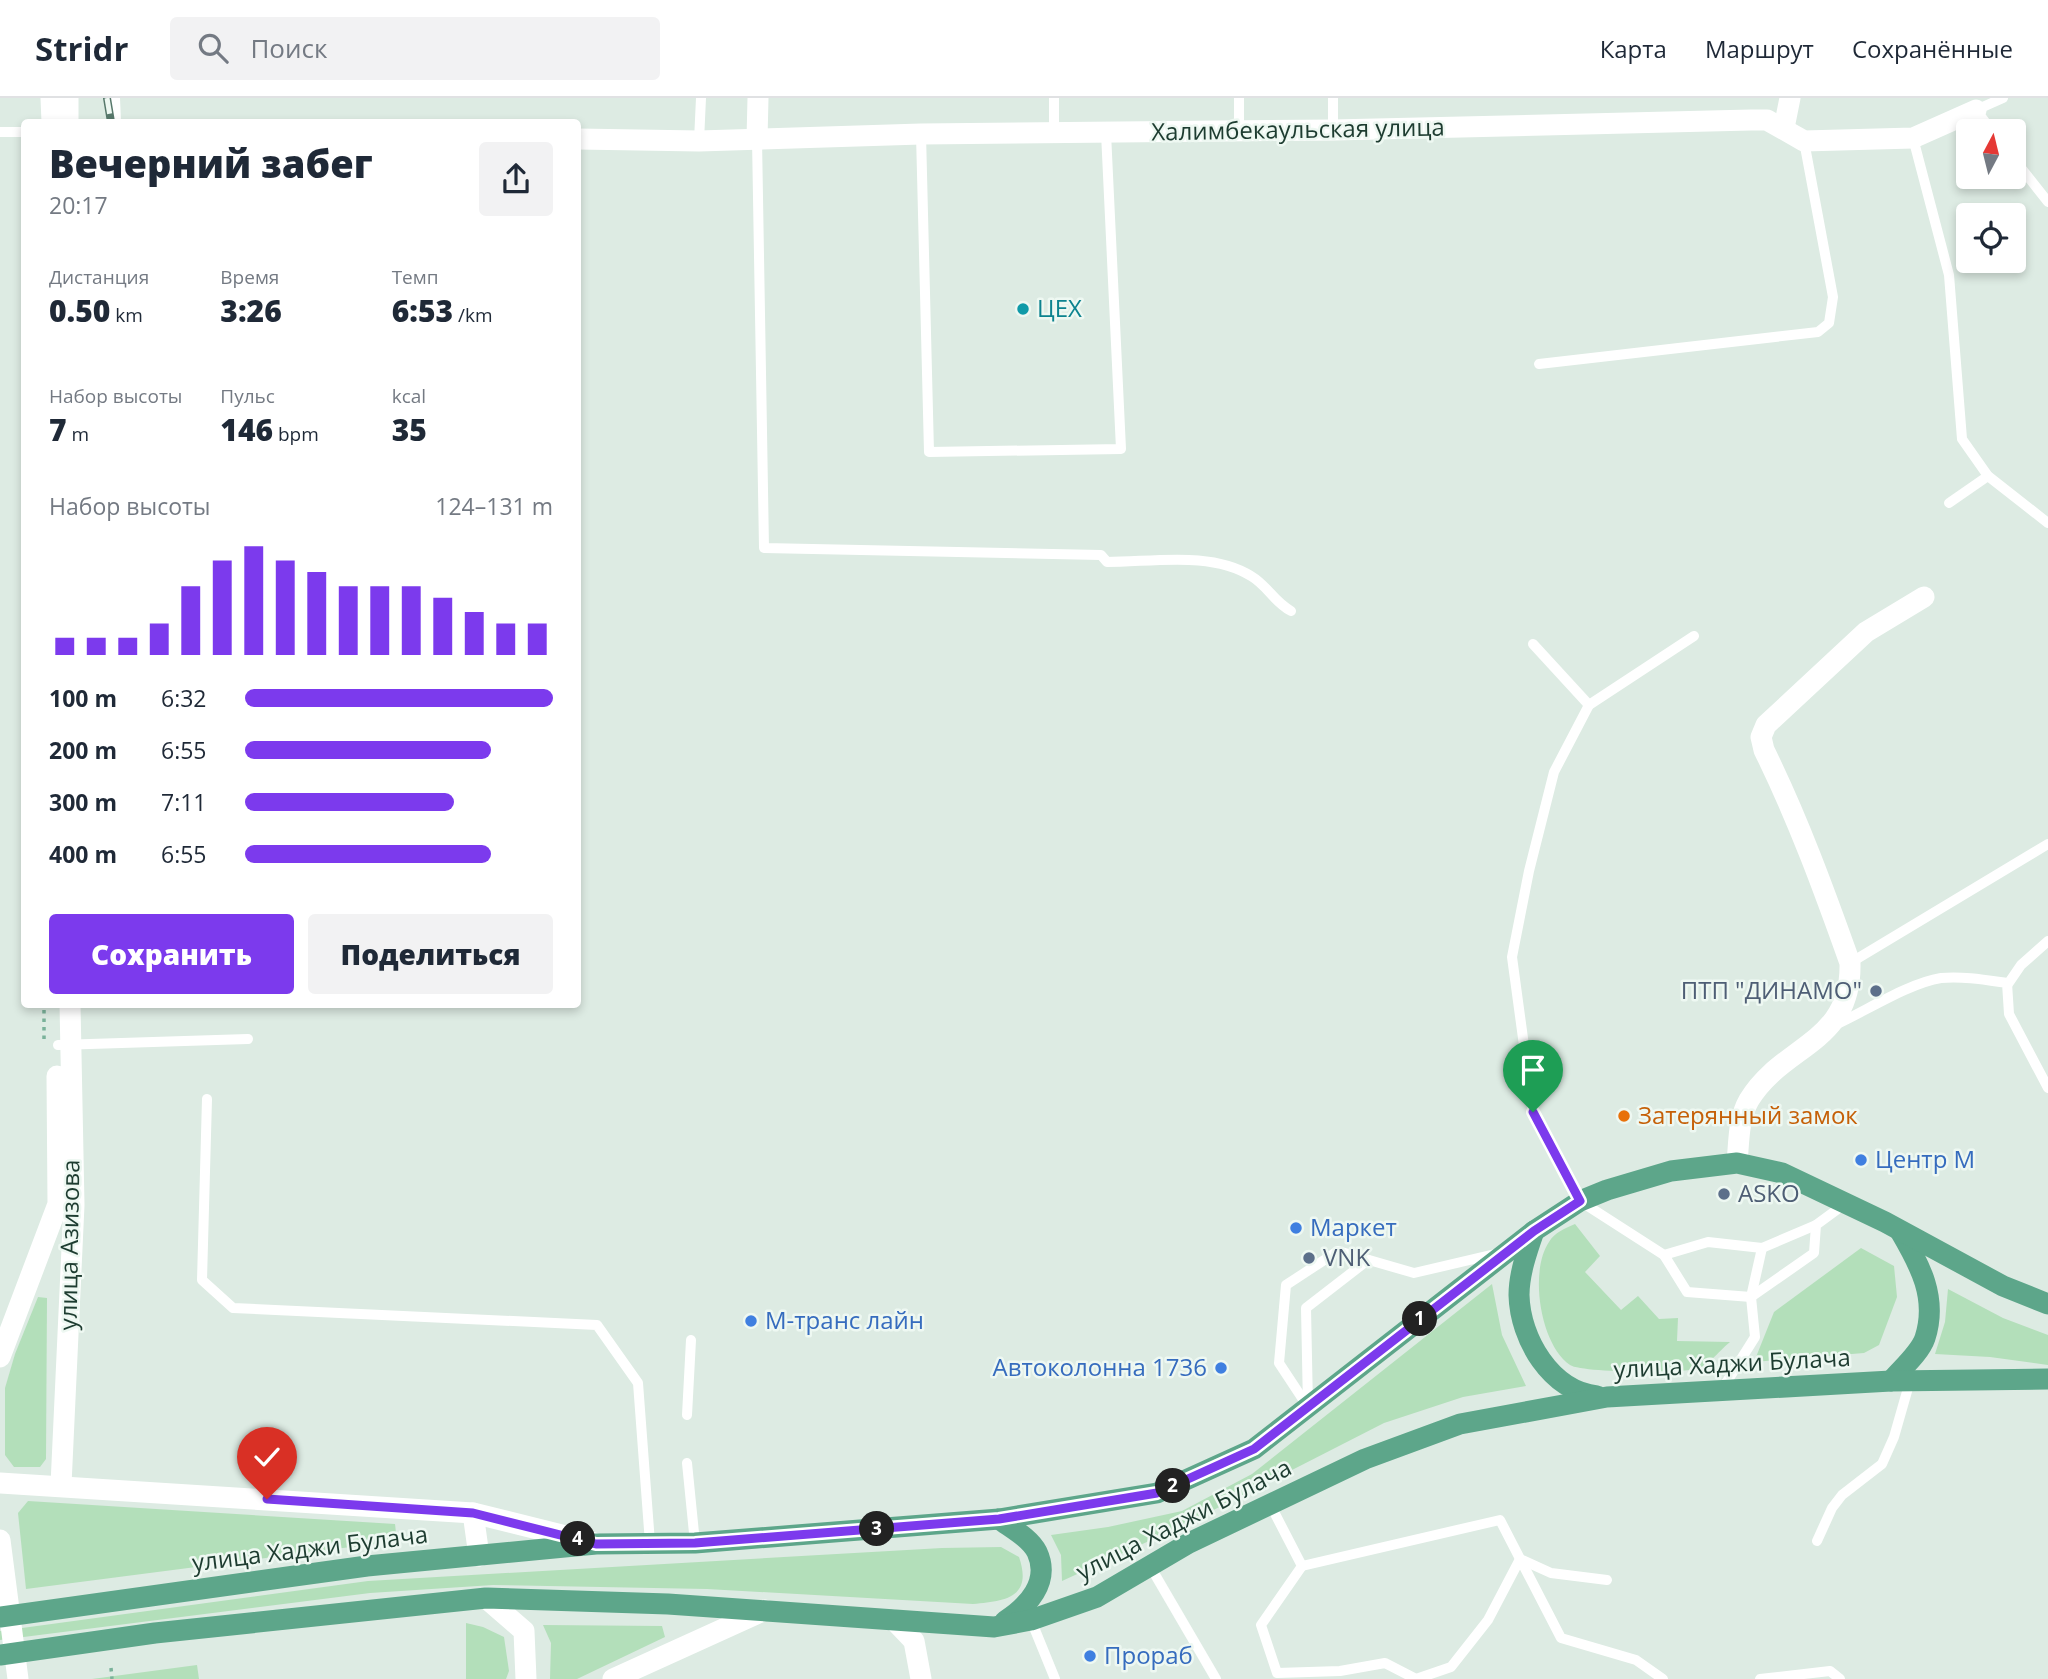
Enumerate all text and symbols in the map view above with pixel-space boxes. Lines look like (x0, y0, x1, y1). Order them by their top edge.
search box (170, 17, 660, 80)
text: Stridr (35, 26, 128, 71)
icon: search (194, 29, 232, 67)
text: Поиск (250, 30, 327, 66)
text: Карта (1600, 32, 1667, 65)
text: Маршрут (1705, 32, 1814, 65)
text: Сохранённые (1852, 32, 2013, 65)
street label: Халимбекаульская улица (1151, 109, 1445, 148)
north arrow (1956, 119, 2026, 189)
map controls (1956, 119, 2026, 273)
text: Вечерний забег (49, 137, 373, 189)
button: share (479, 142, 553, 216)
text: 20:17 (49, 189, 108, 221)
button: locate (1956, 203, 2026, 273)
text: Дистанция (49, 264, 149, 290)
text: Время (220, 264, 279, 290)
text: Темп (392, 264, 439, 290)
text: 0.50 (49, 290, 110, 331)
text: 3:26 (220, 290, 282, 331)
text: 6:53 (392, 290, 453, 331)
place label: ЦЕХ (1037, 291, 1082, 324)
marker: ЦЕХ (1015, 301, 1031, 317)
text: km (110, 302, 143, 328)
text: /km (453, 302, 493, 328)
text: Набор высоты (49, 383, 182, 409)
text: Пульс (220, 383, 275, 409)
text: kcal (392, 383, 426, 409)
text: 7 (49, 409, 67, 450)
text: 146 (220, 409, 273, 450)
text: 35 (392, 409, 427, 450)
text: m (67, 421, 89, 447)
text: bpm (273, 421, 319, 447)
text: Набор высоты (49, 490, 211, 522)
text: 124–131 m (435, 490, 553, 522)
text: 100 m (49, 682, 117, 714)
text: 6:32 (161, 682, 207, 714)
text: 200 m (49, 734, 117, 766)
text: 6:55 (161, 734, 207, 766)
text: 300 m (49, 786, 117, 818)
text: 7:11 (161, 786, 207, 818)
text: 400 m (49, 838, 117, 870)
text: 6:55 (161, 838, 207, 870)
button: Сохранить (49, 914, 294, 994)
button: Поделиться (308, 914, 553, 994)
place label: ПТП "ДИНАМО" (1681, 973, 1862, 1006)
marker: ПТП "ДИНАМО" (1868, 983, 1884, 999)
pin (1503, 1040, 1563, 1112)
icon: arrive (1514, 1051, 1552, 1089)
place label: Затерянный замок (1638, 1098, 1858, 1131)
marker: Затерянный замок (1616, 1108, 1632, 1124)
place label: Центр М (1875, 1142, 1975, 1175)
marker: Центр М (1853, 1152, 1869, 1168)
street label: улица Азизова (51, 1159, 86, 1331)
place label: ASKO (1738, 1176, 1800, 1209)
marker: ASKO (1716, 1186, 1732, 1202)
place label: Маркет (1310, 1210, 1397, 1243)
marker: Маркет (1288, 1220, 1304, 1236)
place label: VNK (1323, 1240, 1370, 1273)
marker: VNK (1301, 1250, 1317, 1266)
pin: 1 (1402, 1302, 1438, 1336)
place label: М-транс лайн (765, 1303, 924, 1336)
text: 1 (1414, 1305, 1425, 1331)
marker: М-транс лайн (743, 1313, 759, 1329)
street label: улица Хаджи Булача (1613, 1340, 1851, 1385)
place label: Автоколонна 1736 (992, 1350, 1207, 1383)
marker: Автоколонна 1736 (1213, 1360, 1229, 1376)
pin (237, 1427, 297, 1499)
icon: check (248, 1438, 286, 1476)
street label: улица Хаджи Булача (1070, 1450, 1297, 1587)
pin: 2 (1156, 1468, 1190, 1504)
text: 2 (1167, 1472, 1178, 1498)
pin: 3 (860, 1512, 894, 1546)
text: 3 (871, 1515, 882, 1541)
street label: улица Хаджи Булача (190, 1517, 430, 1578)
pin: 4 (560, 1522, 596, 1556)
text: 4 (572, 1525, 583, 1551)
place label: Прораб (1104, 1638, 1193, 1671)
marker: Прораб (1082, 1648, 1098, 1664)

